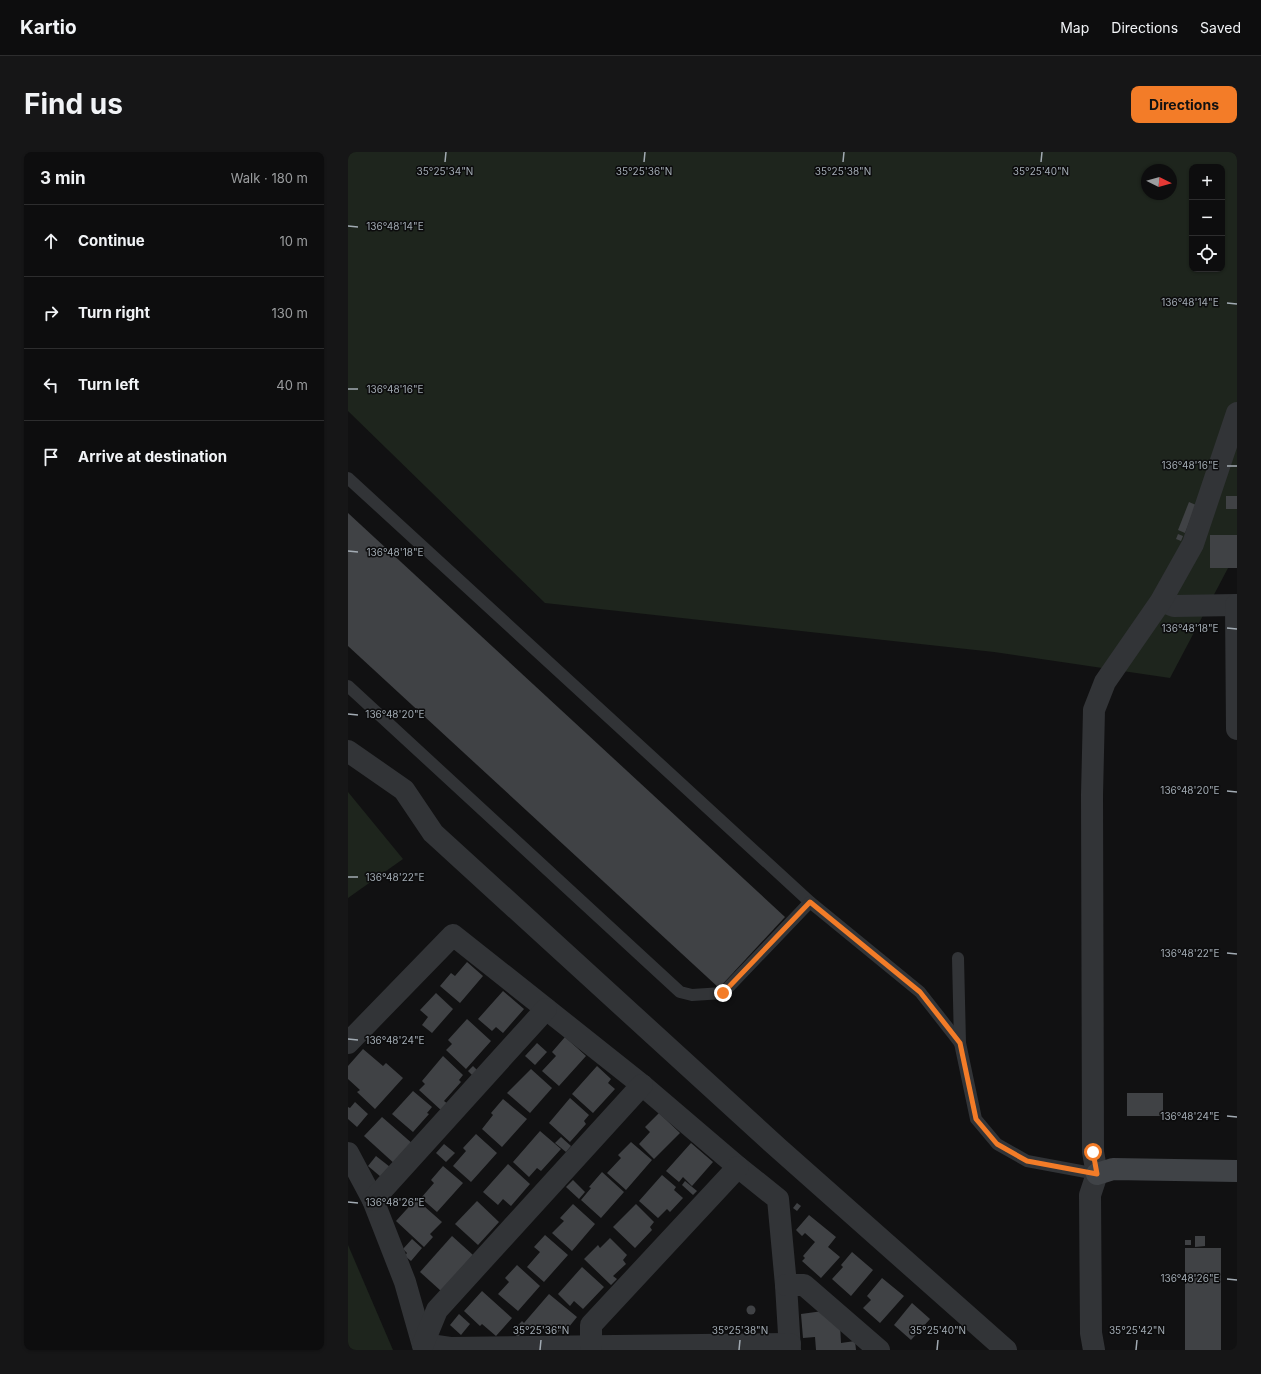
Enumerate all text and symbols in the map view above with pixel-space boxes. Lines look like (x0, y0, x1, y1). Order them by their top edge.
text: Kartio (20, 16, 77, 39)
text: Map (1060, 19, 1089, 36)
text: Directions (1111, 19, 1178, 36)
text: Saved (1200, 19, 1241, 36)
button: Directions (1131, 86, 1237, 123)
text: Find us (24, 87, 123, 121)
north arrow (1141, 164, 1177, 200)
map controls (1189, 164, 1225, 272)
button: + (1189, 164, 1225, 200)
text: 35°25'34"N (417, 165, 473, 177)
text: 35°25'36"N (616, 165, 672, 177)
text: 35°25'38"N (815, 165, 871, 177)
text: 35°25'40"N (1013, 165, 1069, 177)
text: 3 min (40, 168, 86, 188)
text: Walk · 180 m (231, 170, 308, 186)
button: − (1189, 200, 1225, 236)
text: 136°48'14"E (366, 220, 424, 232)
icon: ahead (40, 230, 62, 252)
text: Continue (78, 231, 145, 250)
text: 10 m (279, 233, 308, 249)
button: locate (1189, 236, 1225, 272)
text: 136°48'14"E (1161, 296, 1219, 308)
icon: right (40, 302, 62, 324)
text: Turn right (78, 303, 150, 322)
text: 130 m (271, 305, 308, 321)
icon: left (40, 374, 62, 396)
text: Turn left (78, 375, 139, 394)
text: 40 m (276, 377, 308, 393)
text: 136°48'16"E (366, 383, 424, 395)
icon: arrive (40, 446, 62, 468)
text: Arrive at destination (78, 447, 227, 466)
text: 136°48'16"E (1161, 459, 1219, 471)
text: 136°48'18"E (366, 546, 424, 558)
text: 136°48'18"E (1161, 622, 1219, 634)
text: 136°48'20"E (365, 708, 425, 720)
text: 136°48'20"E (1160, 784, 1220, 796)
text: 136°48'22"E (365, 871, 425, 883)
text: 136°48'22"E (1160, 947, 1220, 959)
route end (714, 984, 732, 1002)
text: 136°48'24"E (365, 1034, 425, 1046)
text: 136°48'24"E (1160, 1110, 1220, 1122)
route start (1084, 1143, 1102, 1161)
text: 136°48'26"E (365, 1196, 425, 1208)
text: 136°48'26"E (1160, 1272, 1220, 1284)
text: 35°25'36"N (513, 1324, 569, 1336)
text: 35°25'38"N (712, 1324, 768, 1336)
text: 35°25'40"N (910, 1324, 966, 1336)
text: 35°25'42"N (1109, 1324, 1165, 1336)

